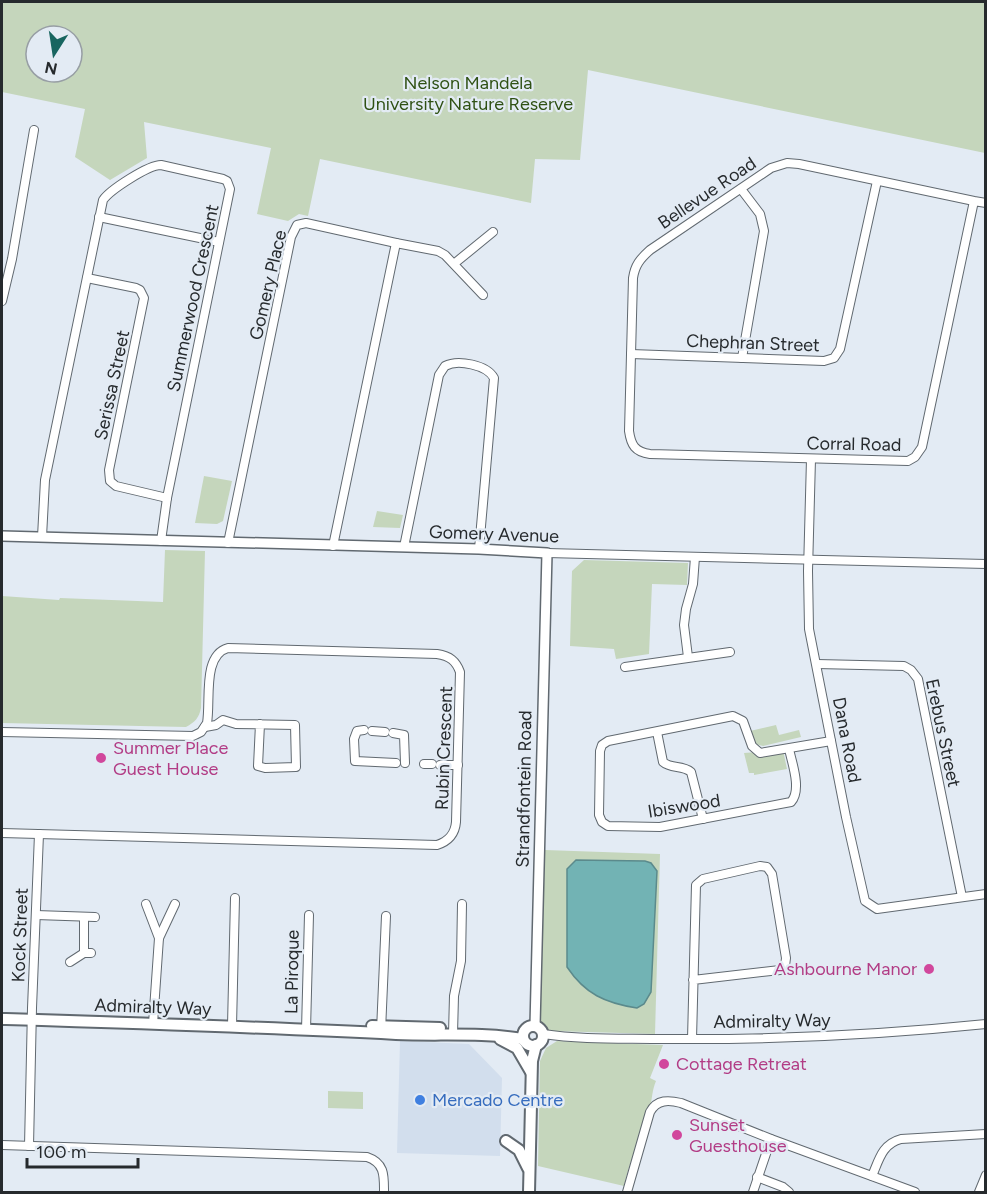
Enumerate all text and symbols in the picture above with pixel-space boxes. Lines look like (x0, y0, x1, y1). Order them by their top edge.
north arrow (24, 24, 84, 84)
text: N (43, 58, 59, 79)
park label: Nelson Mandela University Nature Reserve (363, 72, 573, 115)
street label: Bellevue Road (654, 152, 760, 234)
street label: Summerwood Crescent (162, 202, 224, 394)
street label: Gomery Place (245, 228, 291, 342)
street label: Serissa Street (90, 328, 134, 442)
street label: Chephran Street (686, 330, 820, 356)
street label: Corral Road (807, 432, 901, 456)
street label: Gomery Avenue (429, 521, 560, 547)
street label: Erebus Street (921, 677, 965, 789)
street label: Rubin Crescent (431, 685, 457, 810)
street label: Dana Road (828, 695, 866, 785)
street label: Strandfontein Road (512, 710, 536, 868)
place label: Summer Place Guest House (113, 737, 228, 780)
marker: Summer Place Guest House (94, 751, 108, 765)
street label: Ibiswood (646, 789, 722, 823)
street label: Kock Street (7, 887, 33, 983)
street label: La Piroque (280, 929, 304, 1014)
place label: Ashbourne Manor (774, 958, 917, 980)
marker: Ashbourne Manor (922, 962, 936, 976)
street label: Admiralty Way (94, 994, 212, 1020)
street label: Admiralty Way (713, 1009, 831, 1033)
place label: Cottage Retreat (676, 1053, 807, 1075)
marker: Cottage Retreat (657, 1057, 671, 1071)
place label: Mercado Centre (432, 1089, 563, 1111)
marker: Mercado Centre (413, 1093, 427, 1107)
place label: Sunset Guesthouse (689, 1114, 787, 1157)
marker: Sunset Guesthouse (670, 1128, 684, 1142)
scale bar (27, 1131, 138, 1169)
text: 100 m (36, 1141, 86, 1163)

